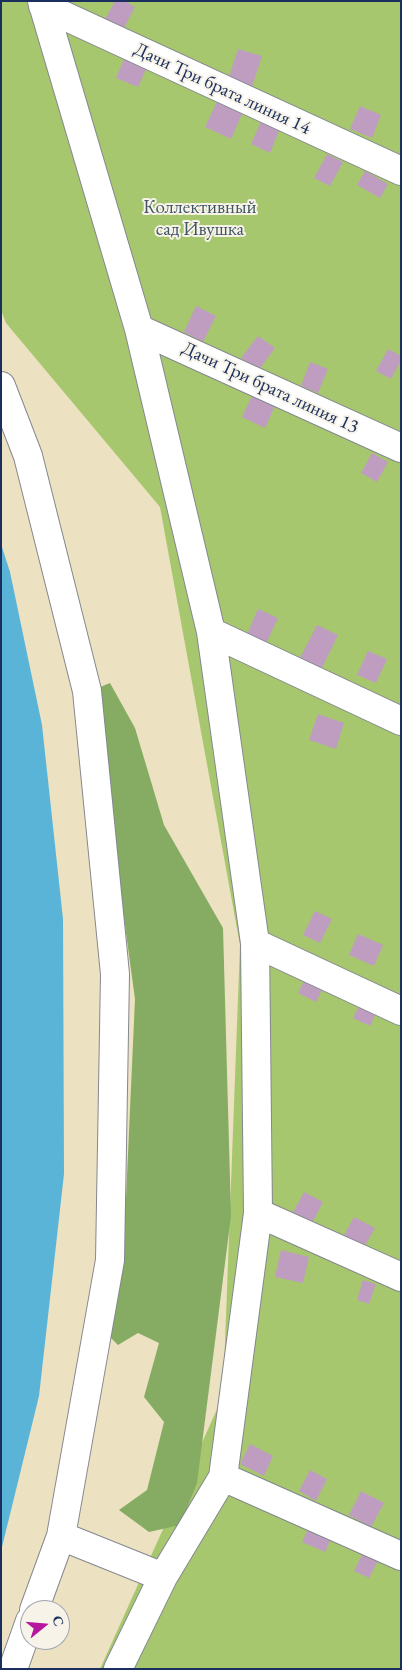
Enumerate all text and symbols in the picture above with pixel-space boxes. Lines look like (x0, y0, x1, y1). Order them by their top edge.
street label: Дачи Три брата линия 14 (130, 38, 314, 140)
park label: Коллективный сад Ивушка (143, 197, 257, 241)
street label: Дачи Три брата линия 13 (178, 337, 362, 439)
north arrow (20, 1600, 70, 1650)
text: С (48, 1614, 68, 1628)

